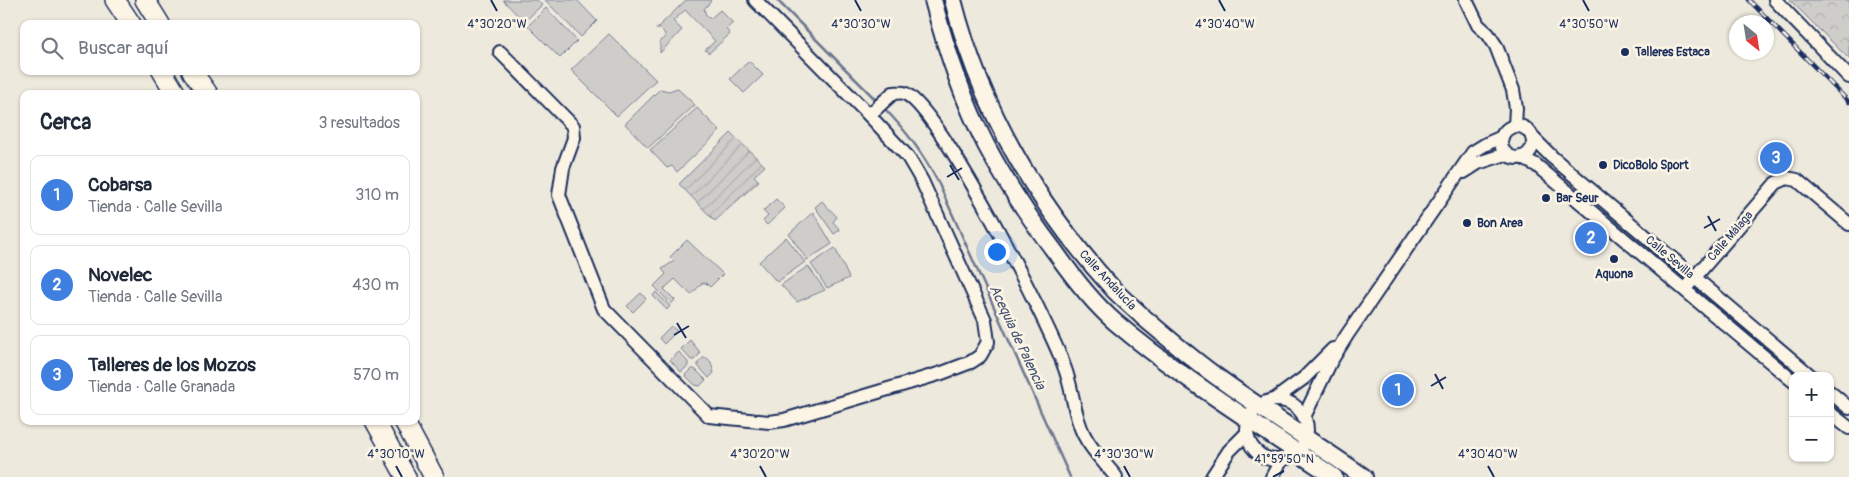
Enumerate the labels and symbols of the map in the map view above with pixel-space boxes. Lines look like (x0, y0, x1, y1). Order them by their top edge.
north arrow (1729, 15, 1774, 60)
text: 4°30'20"W (467, 17, 527, 32)
text: 4°30'30"W (831, 17, 891, 32)
text: 4°30'40"W (1195, 17, 1255, 32)
text: 4°30'50"W (1559, 17, 1619, 32)
place label: Talleres Estaca (1634, 45, 1710, 60)
marker: Talleres Estaca (1619, 46, 1631, 58)
pin: 3 (1760, 139, 1792, 177)
place label: DicoBolo Sport (1613, 158, 1690, 173)
marker: DicoBolo Sport (1597, 159, 1609, 171)
place label: Bar Seur (1556, 191, 1599, 206)
marker: Bar Seur (1540, 192, 1552, 204)
street label: Calle Málaga (1705, 208, 1756, 264)
place label: Bon Area (1477, 216, 1523, 231)
marker: Bon Area (1461, 217, 1473, 229)
pin: 2 (1575, 219, 1607, 257)
street label: Calle Sevilla (1642, 233, 1697, 282)
your location (984, 239, 1010, 265)
street label: Calle Andalucía (1076, 247, 1140, 314)
marker: Aquona (1608, 253, 1620, 265)
place label: Aquona (1595, 267, 1633, 282)
water label: Acequia de Palencia (986, 282, 1050, 394)
pin: 1 (1382, 371, 1414, 409)
text: 4°30'10"W (367, 447, 425, 462)
text: 4°30'20"W (730, 447, 790, 462)
text: 4°30'30"W (1094, 447, 1154, 462)
text: 4°30'40"W (1458, 447, 1518, 462)
text: 41°59'50"N (1254, 452, 1314, 467)

